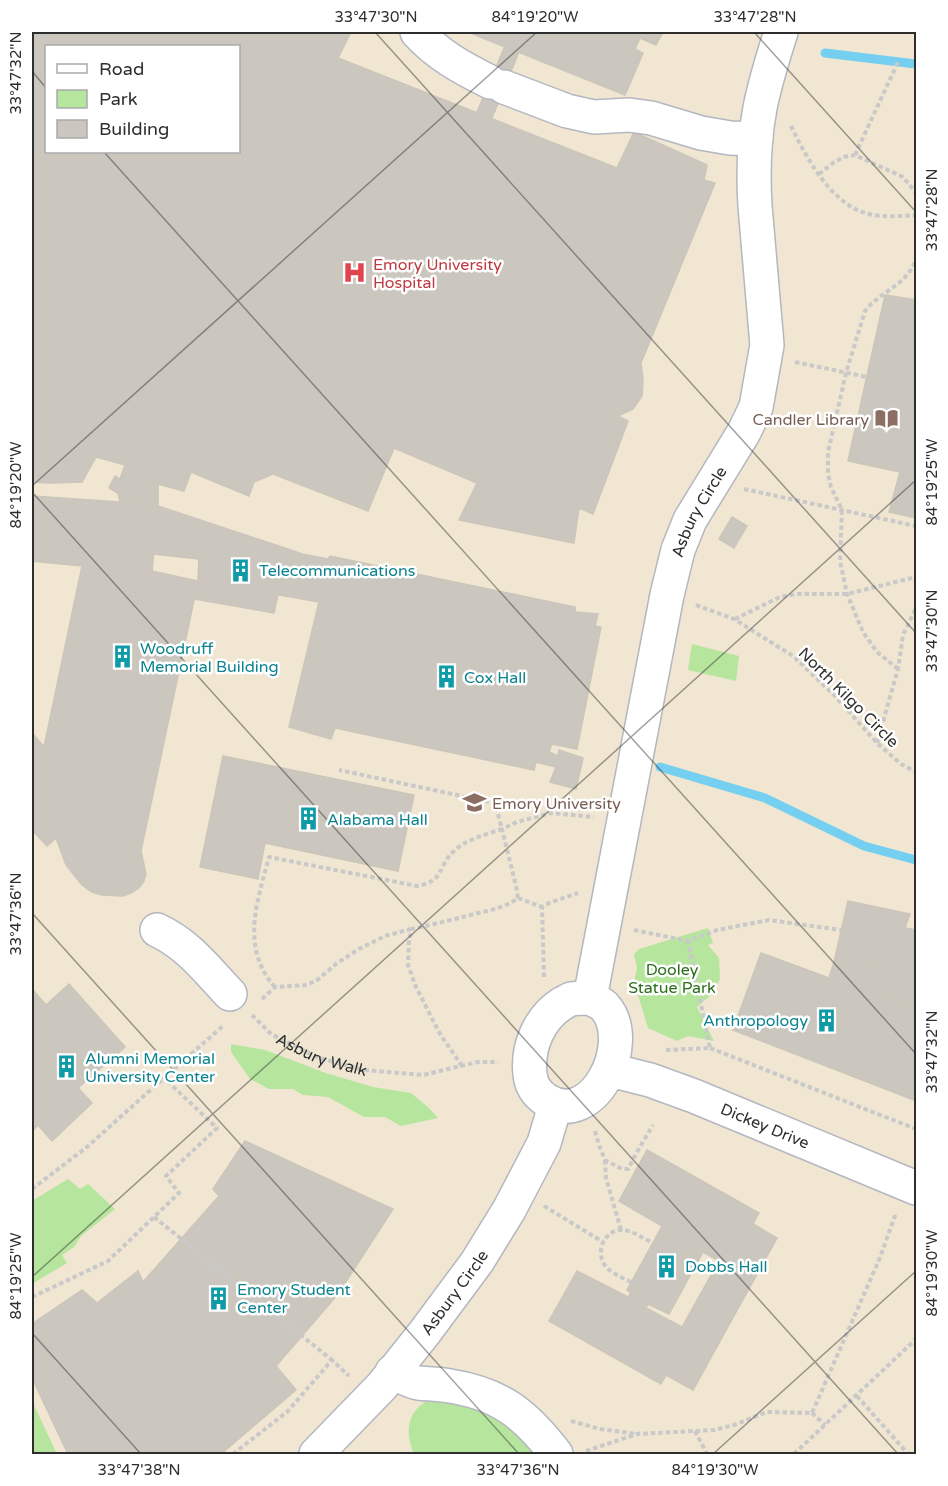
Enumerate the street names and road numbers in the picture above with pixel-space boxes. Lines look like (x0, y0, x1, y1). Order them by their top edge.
street label: Asbury Circle (668, 463, 732, 560)
street label: North Kilgo Circle (794, 643, 903, 752)
street label: Asbury Walk (273, 1029, 369, 1081)
street label: Dickey Drive (717, 1099, 812, 1154)
street label: Asbury Circle (417, 1247, 493, 1340)

